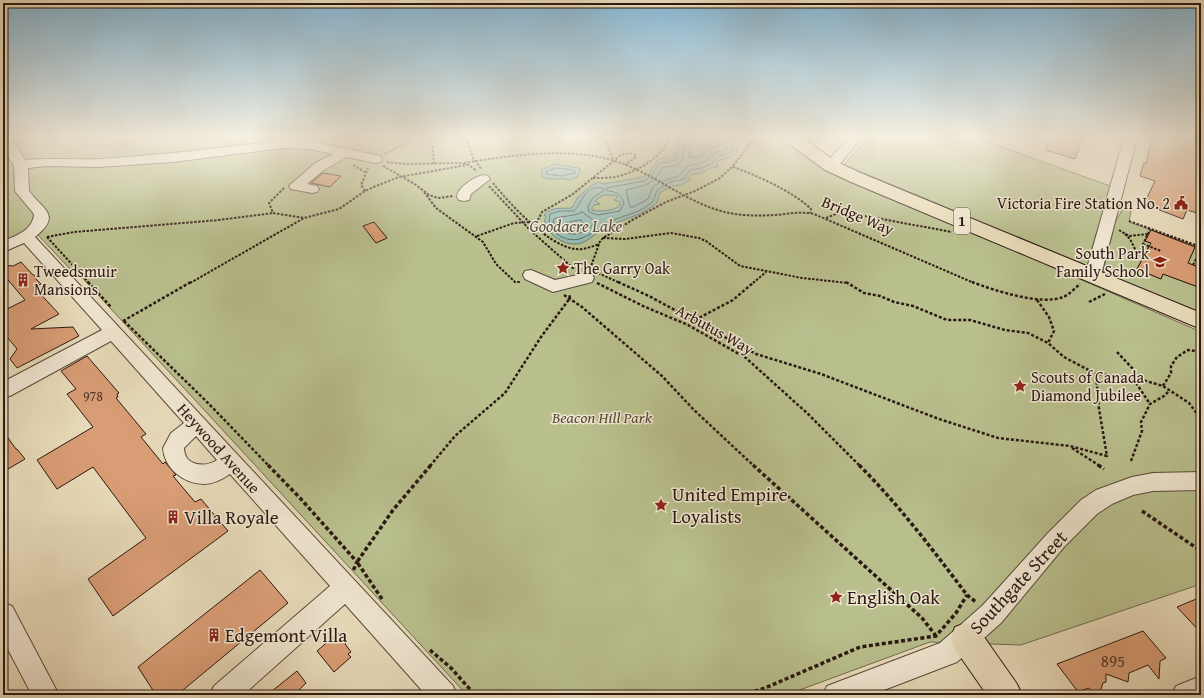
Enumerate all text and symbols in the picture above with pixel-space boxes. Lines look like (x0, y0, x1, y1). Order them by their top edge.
street label: Bridge Way (818, 189, 898, 241)
place label: Victoria Fire Station No. 2 (997, 191, 1170, 215)
public building icon: Victoria Fire Station No. 2 (1173, 195, 1189, 211)
road number: 1 (954, 208, 970, 234)
water label: Goodacre Lake (530, 213, 623, 238)
place label: South Park Family School (1056, 241, 1150, 283)
school or university icon: South Park Family School (1152, 254, 1168, 270)
place label: The Garry Oak (574, 256, 671, 280)
place label: Tweedsmuir Mansions (34, 259, 117, 301)
place icon: The Garry Oak (555, 260, 571, 276)
building icon: Tweedsmuir Mansions (15, 272, 31, 288)
street label: Arbutus Way (672, 298, 758, 360)
place label: Scouts of Canada Diamond Jubilee (1031, 365, 1144, 407)
place icon: Scouts of Canada Diamond Jubilee (1012, 378, 1028, 394)
house number: 978 (83, 386, 103, 406)
street label: Heywood Avenue (172, 397, 266, 499)
park label: Beacon Hill Park (551, 405, 653, 429)
place label: United Empire Loyalists (672, 480, 788, 530)
place icon: United Empire Loyalists (653, 497, 669, 513)
place label: Villa Royale (184, 503, 279, 531)
building icon: Villa Royale (165, 509, 181, 525)
street label: Southgate Street (962, 524, 1074, 640)
place label: English Oak (847, 583, 940, 611)
place icon: English Oak (828, 589, 844, 605)
place label: Edgemont Villa (225, 621, 347, 649)
building icon: Edgemont Villa (206, 627, 222, 643)
house number: 895 (1101, 648, 1125, 673)

